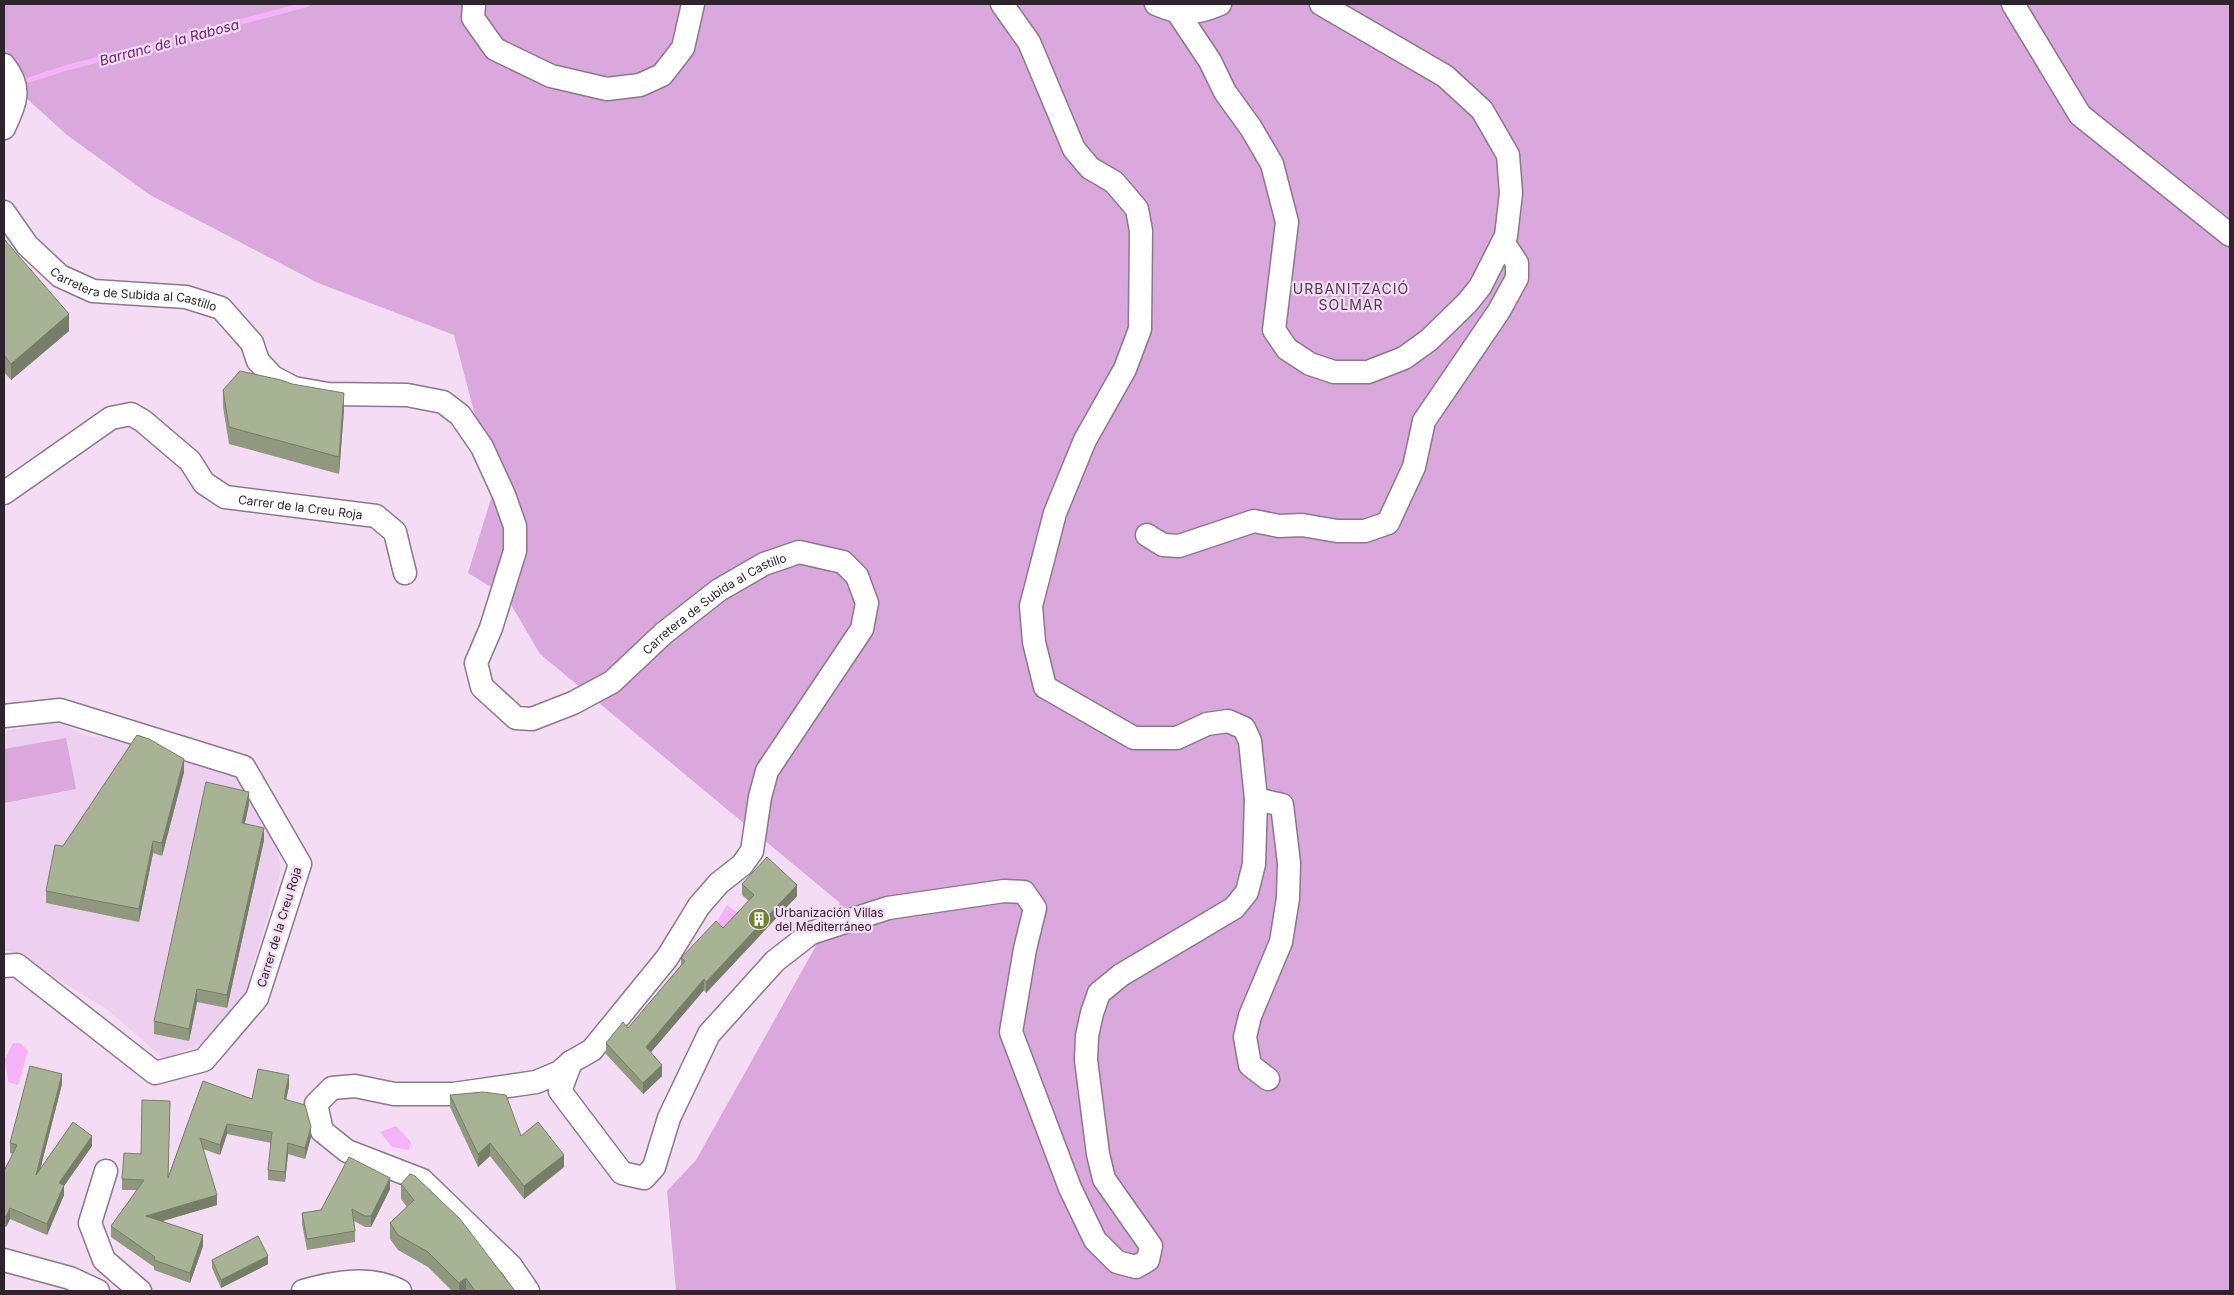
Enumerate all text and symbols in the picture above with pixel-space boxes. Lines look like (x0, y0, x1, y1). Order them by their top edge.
water label: Barranc de la Rabosa (97, 15, 241, 69)
street label: Carretera de Subida al Castillo (47, 263, 219, 314)
district label: URBANITZACIÓ SOLMAR (1293, 280, 1409, 313)
street label: Carrer de la Creu Roja (237, 491, 363, 522)
street label: Carretera de Subida al Castillo (639, 549, 788, 657)
street label: Carrer de la Creu Roja (254, 865, 304, 989)
place label: Urbanización Villas del Mediterráneo (775, 905, 884, 934)
building icon: Urbanización Villas del Mediterráneo (747, 907, 771, 931)

